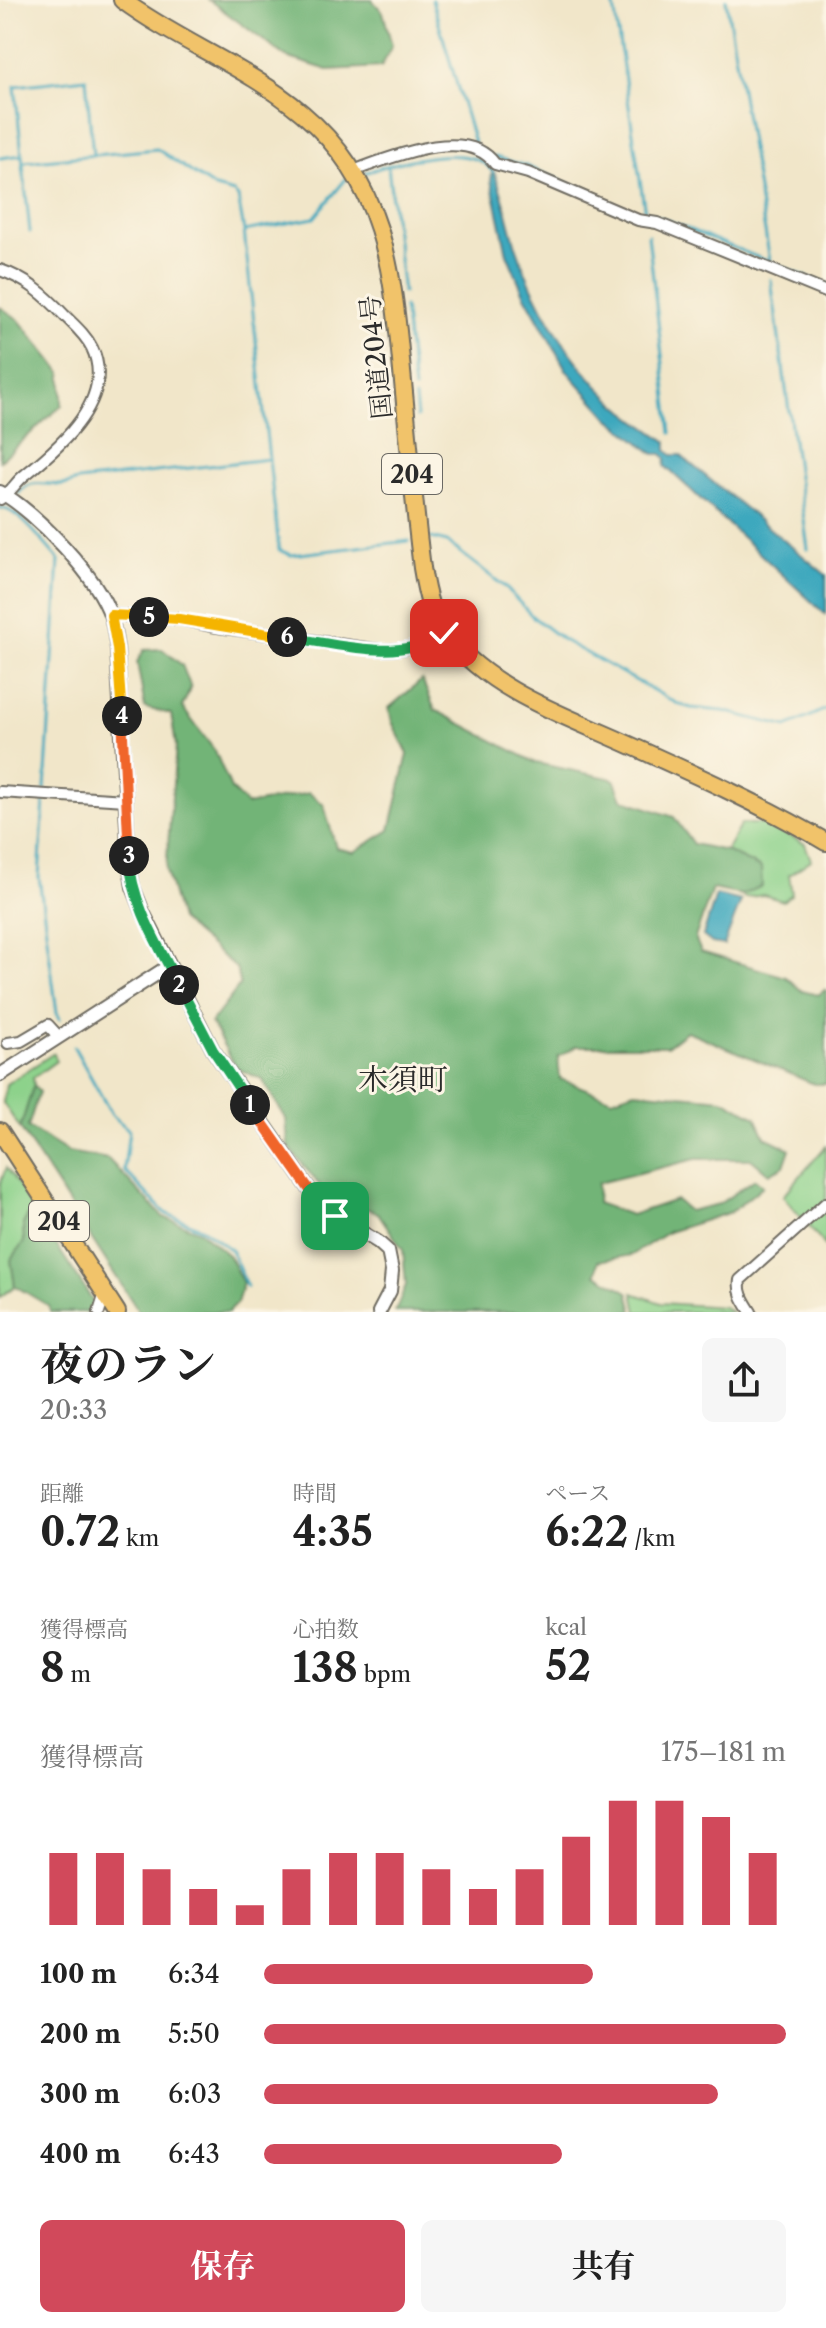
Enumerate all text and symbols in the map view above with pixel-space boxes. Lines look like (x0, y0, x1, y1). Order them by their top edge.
street label: 国道204号 (354, 293, 398, 421)
road number: 204 (382, 454, 442, 494)
pin: 5 (129, 597, 169, 637)
pin (410, 599, 478, 667)
text: 5 (143, 603, 155, 630)
icon: check (422, 611, 466, 655)
pin: 6 (267, 617, 307, 657)
text: 6 (280, 623, 294, 650)
pin: 4 (102, 696, 142, 736)
text: 4 (115, 702, 129, 729)
pin: 3 (109, 836, 149, 876)
text: 3 (123, 842, 135, 869)
pin: 2 (159, 965, 199, 1005)
text: 2 (173, 971, 186, 998)
district label: 木須町 (358, 1061, 448, 1098)
pin: 1 (230, 1085, 270, 1125)
text: 1 (245, 1091, 255, 1118)
pin (301, 1182, 369, 1250)
icon: arrive (313, 1194, 357, 1238)
road number: 204 (29, 1201, 89, 1241)
text: 夜のラン (40, 1337, 216, 1391)
button: share (702, 1338, 786, 1422)
text: 20:33 (40, 1394, 107, 1426)
text: 距離 (40, 1480, 84, 1507)
text: 時間 (293, 1480, 337, 1507)
text: ペース (545, 1480, 610, 1507)
text: 0.72 (40, 1507, 120, 1556)
text: 4:35 (293, 1507, 373, 1556)
text: 6:22 (545, 1507, 628, 1556)
text: km (120, 1525, 159, 1552)
text: /km (628, 1525, 675, 1552)
text: kcal (545, 1614, 587, 1641)
text: 獲得標高 (40, 1616, 128, 1643)
text: 心拍数 (293, 1616, 359, 1643)
text: 52 (545, 1641, 591, 1690)
text: 8 (40, 1643, 65, 1692)
text: 138 (293, 1643, 358, 1692)
text: m (65, 1661, 91, 1688)
text: bpm (358, 1661, 411, 1688)
text: 175–181 m (661, 1736, 786, 1768)
text: 獲得標高 (40, 1741, 144, 1773)
text: 100 m (40, 1958, 117, 1990)
text: 6:34 (168, 1958, 220, 1990)
text: 200 m (40, 2018, 121, 2050)
text: 5:50 (168, 2018, 220, 2050)
text: 300 m (40, 2078, 120, 2110)
text: 6:03 (168, 2078, 221, 2110)
text: 400 m (40, 2138, 121, 2170)
text: 6:43 (168, 2138, 220, 2170)
button: 保存 (40, 2220, 405, 2312)
button: 共有 (421, 2220, 786, 2312)

